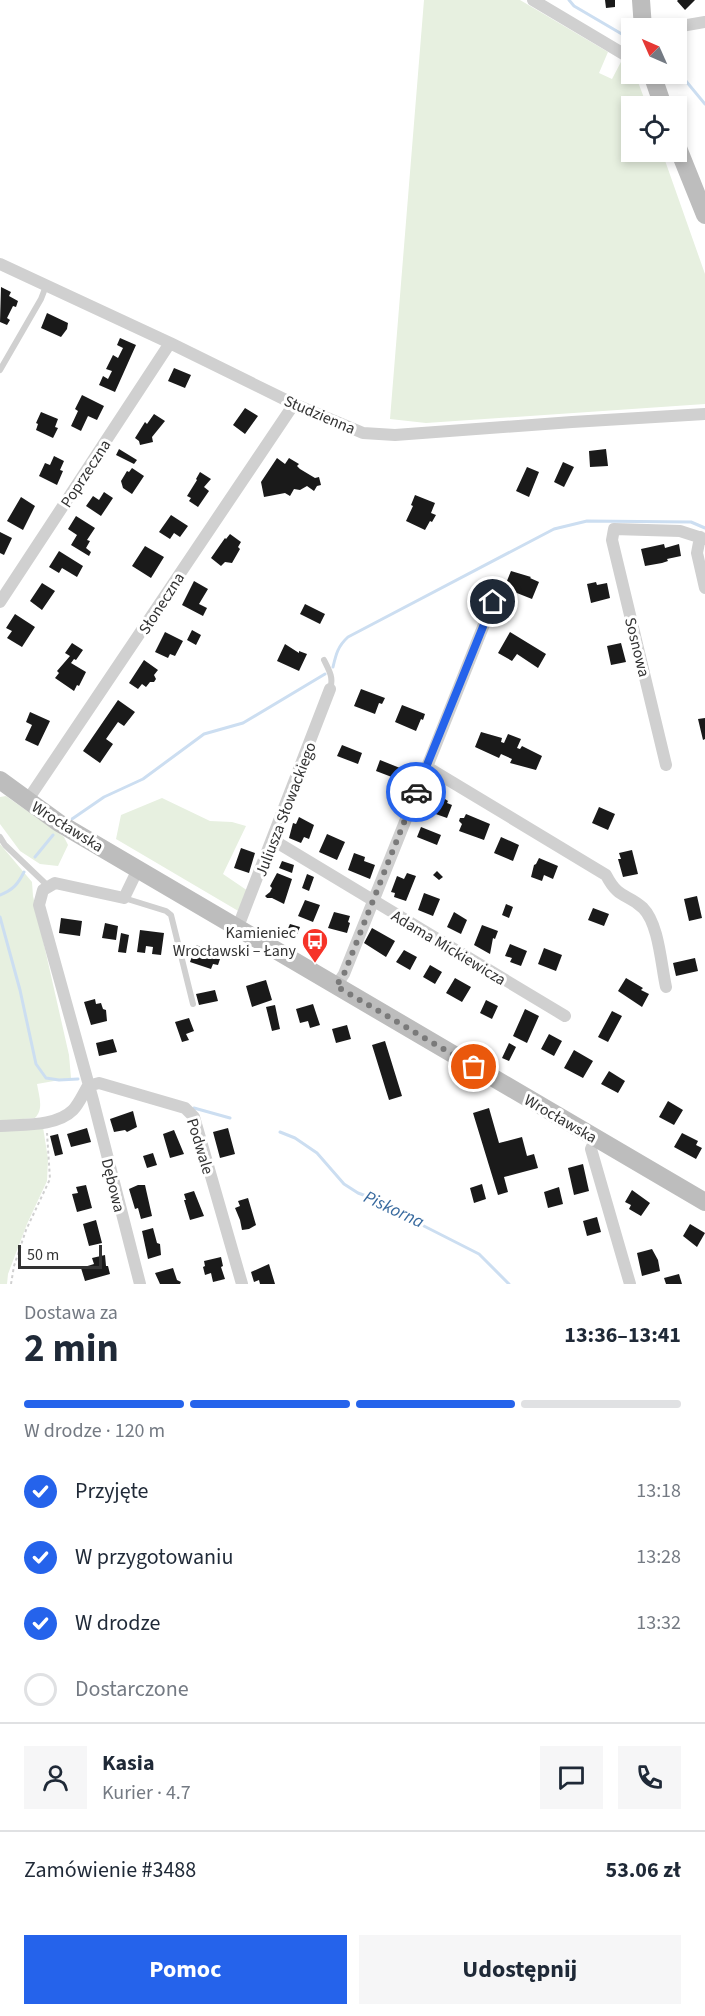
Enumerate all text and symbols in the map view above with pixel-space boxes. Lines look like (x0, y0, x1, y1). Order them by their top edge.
north arrow (621, 18, 687, 84)
map controls (621, 18, 687, 162)
button: locate (621, 96, 687, 162)
street label: Studzienna (281, 390, 359, 440)
street label: Poprzeczna (56, 435, 116, 512)
street label: Słoneczna (134, 568, 190, 639)
pin (467, 576, 518, 627)
icon: home (476, 585, 509, 618)
street label: Sosnowa (619, 615, 655, 679)
street label: Juliusza Słowackiego (250, 739, 322, 880)
courier (386, 762, 446, 822)
icon: car (400, 776, 433, 809)
street label: Wrocławska (27, 796, 108, 858)
street label: Adama Mickiewicza (387, 905, 510, 991)
place label: Kamieniec Wrocławski – Łany (173, 922, 297, 962)
bus stop icon: Kamieniec Wrocławski – Łany (300, 926, 330, 964)
pin (448, 1041, 499, 1092)
icon: bag (457, 1050, 490, 1083)
street label: Wrocławska (520, 1089, 601, 1149)
street label: Podwale (181, 1116, 219, 1177)
street label: Dębowa (96, 1156, 130, 1214)
water label: Piskorna (359, 1185, 428, 1234)
scale bar (18, 1242, 102, 1270)
text: 50 m (27, 1244, 59, 1266)
text: Dostawa za (24, 1299, 118, 1327)
text: 13:36–13:41 (564, 1319, 681, 1351)
text: 2 min (24, 1321, 119, 1377)
text: W drodze · 120 m (24, 1417, 165, 1445)
icon: check (24, 1475, 57, 1508)
text: Przyjęte (75, 1475, 149, 1507)
text: 13:18 (636, 1477, 681, 1505)
icon: check (24, 1541, 57, 1574)
text: W przygotowaniu (75, 1541, 233, 1573)
text: 13:28 (636, 1543, 681, 1571)
icon: check (24, 1607, 57, 1640)
text: W drodze (75, 1607, 161, 1639)
text: 13:32 (636, 1609, 681, 1637)
text: Dostarczone (75, 1673, 189, 1705)
button: person (24, 1746, 87, 1809)
button: chat (540, 1746, 603, 1809)
button: phone (618, 1746, 681, 1809)
text: Kasia (102, 1747, 155, 1779)
text: Kurier · 4.7 (102, 1779, 191, 1807)
text: Zamówienie #3488 (24, 1854, 196, 1886)
text: 53.06 zł (606, 1854, 681, 1886)
button: Pomoc (24, 1935, 347, 2004)
button: Udostępnij (359, 1935, 681, 2004)

